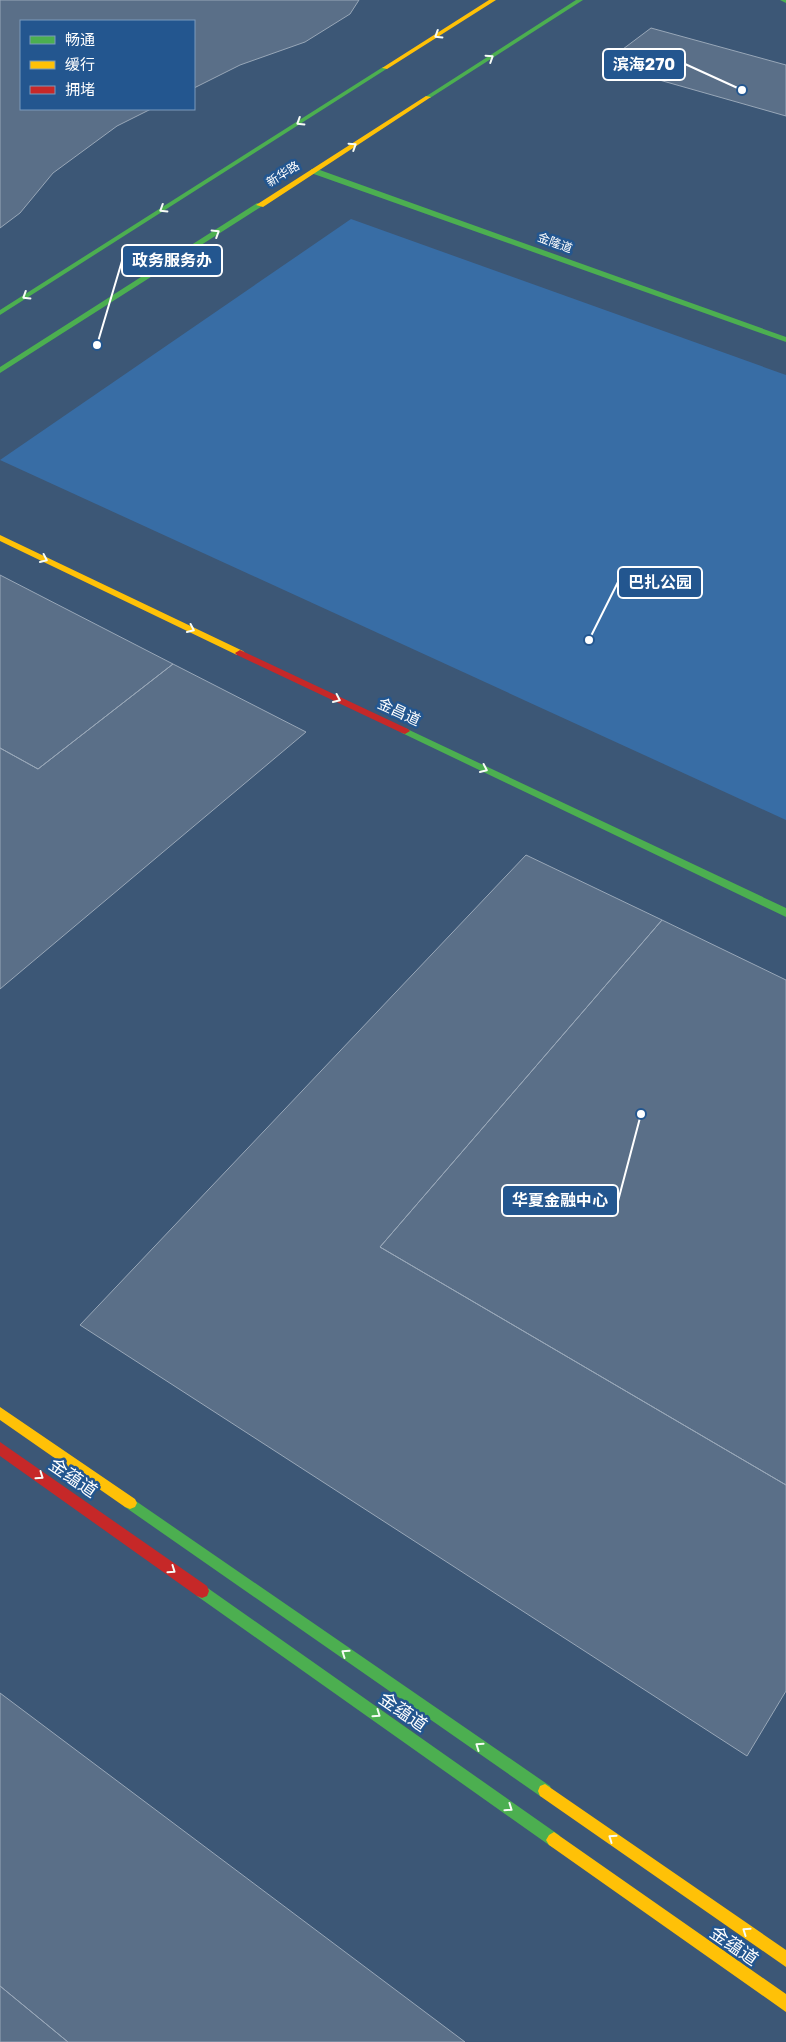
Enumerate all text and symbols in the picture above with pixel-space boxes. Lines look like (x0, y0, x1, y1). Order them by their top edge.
legend (20, 20, 195, 110)
one-way arrow (434, 29, 443, 39)
text: 畅通 (65, 31, 95, 49)
callout: 滨海270 (603, 49, 685, 80)
one-way arrow (484, 55, 493, 64)
text: 滨海270 (613, 55, 675, 74)
text: 缓行 (65, 56, 95, 74)
text: 拥堵 (65, 81, 95, 99)
one-way arrow (297, 116, 306, 126)
one-way arrow (347, 143, 357, 152)
street label: 新华路 (264, 159, 302, 189)
one-way arrow (159, 203, 168, 213)
one-way arrow (210, 230, 219, 239)
street label: 金隆道 (536, 230, 574, 256)
callout: 政务服务办 (122, 245, 222, 276)
text: 政务服务办 (132, 251, 212, 270)
one-way arrow (22, 290, 31, 300)
one-way arrow (39, 553, 48, 564)
callout: 巴扎公园 (618, 567, 702, 598)
text: 巴扎公园 (628, 573, 692, 592)
one-way arrow (186, 623, 195, 634)
one-way arrow (332, 693, 341, 703)
street label: 金昌道 (375, 694, 423, 730)
one-way arrow (479, 763, 488, 773)
callout: 华夏金融中心 (502, 1185, 618, 1216)
text: 华夏金融中心 (512, 1191, 608, 1210)
street label: 金蕴道 (45, 1454, 101, 1502)
one-way arrow (34, 1470, 44, 1479)
one-way arrow (167, 1564, 176, 1573)
one-way arrow (342, 1650, 351, 1659)
street label: 金蕴道 (375, 1688, 431, 1736)
one-way arrow (371, 1708, 380, 1717)
one-way arrow (475, 1743, 485, 1752)
one-way arrow (503, 1802, 513, 1811)
one-way arrow (609, 1835, 618, 1844)
street label: 金蕴道 (706, 1922, 762, 1970)
one-way arrow (742, 1928, 752, 1937)

